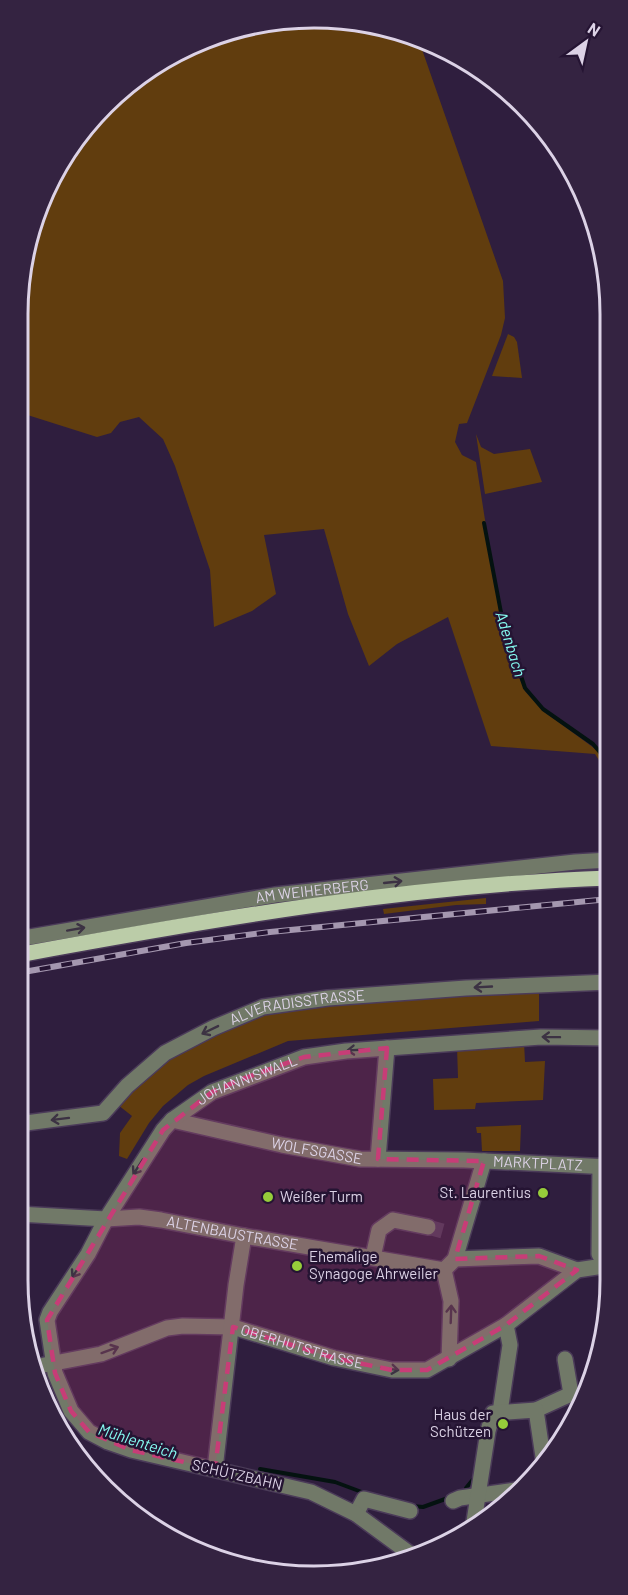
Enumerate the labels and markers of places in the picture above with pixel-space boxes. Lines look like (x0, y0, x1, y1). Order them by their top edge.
place label: St. Laurentius (439, 1183, 531, 1201)
marker: St. Laurentius (536, 1186, 550, 1200)
place label: Weißer Turm (280, 1187, 363, 1205)
marker: Weißer Turm (261, 1190, 275, 1204)
place label: Ehemalige Synagoge Ahrweiler (309, 1247, 439, 1282)
marker: Ehemalige Synagoge Ahrweiler (290, 1259, 304, 1273)
place label: Haus der Schützen (430, 1405, 492, 1440)
marker: Haus der Schützen (496, 1417, 510, 1431)

